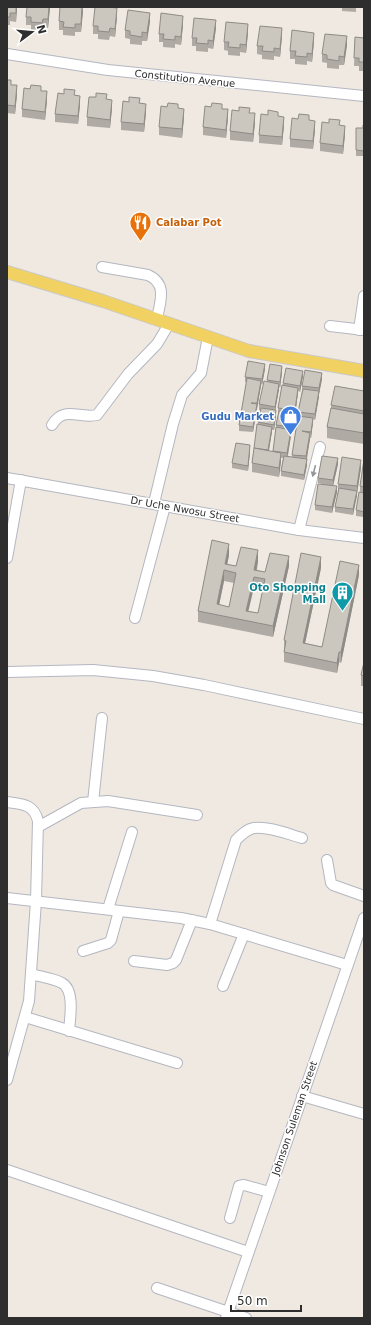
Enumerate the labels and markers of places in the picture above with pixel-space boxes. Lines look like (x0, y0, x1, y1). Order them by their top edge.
restaurant icon: Calabar Pot (128, 209, 154, 242)
place label: Calabar Pot (156, 217, 222, 228)
shop icon: Gudu Market (277, 403, 303, 436)
place label: Gudu Market (201, 411, 274, 422)
building icon: Oto Shopping Mall (329, 580, 355, 613)
place label: Oto Shopping Mall (249, 582, 326, 605)

